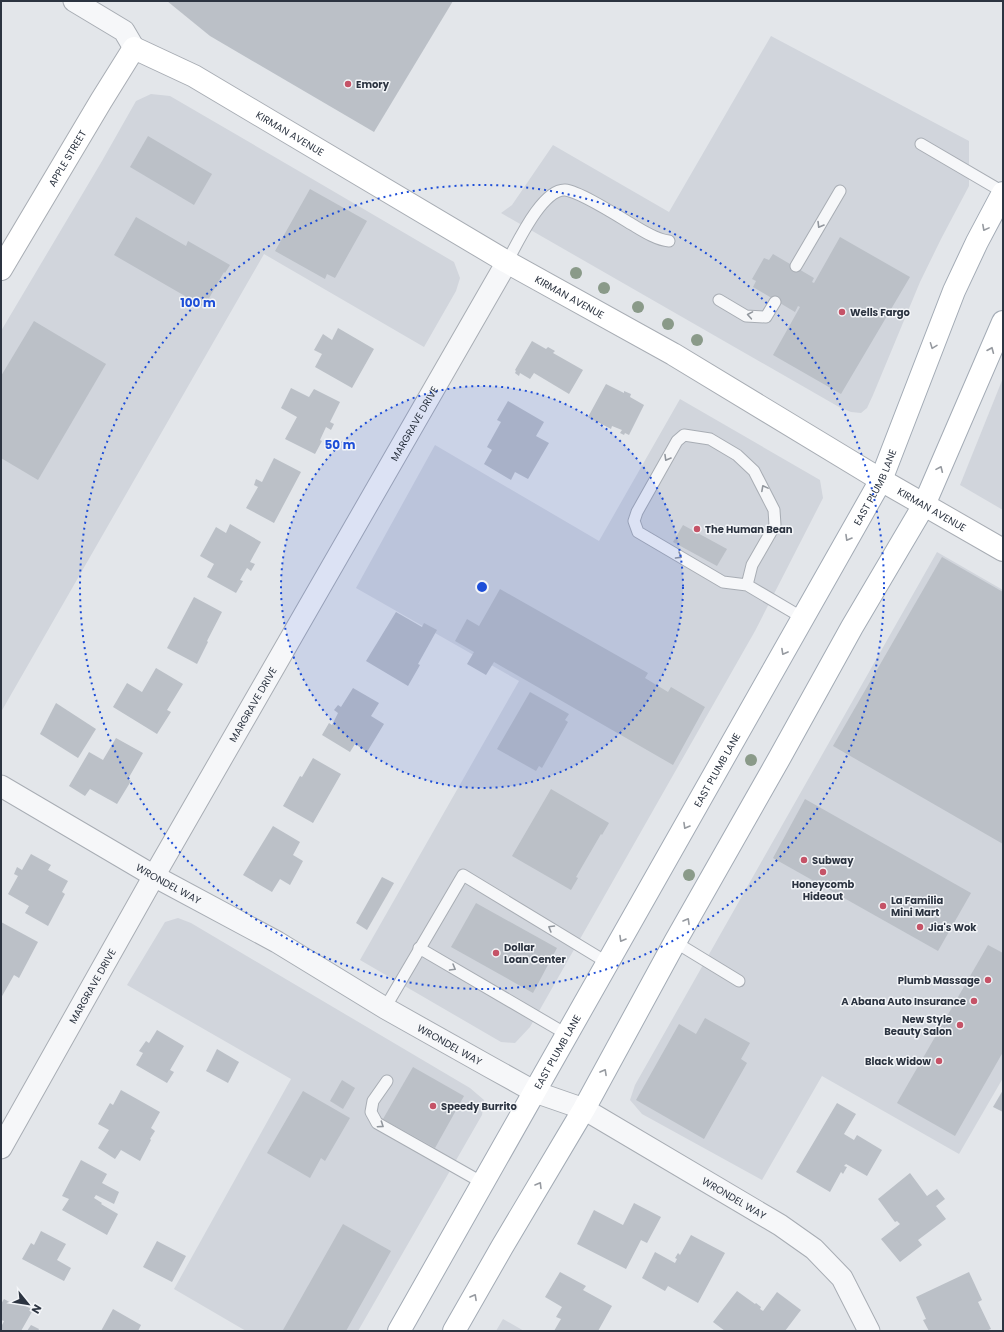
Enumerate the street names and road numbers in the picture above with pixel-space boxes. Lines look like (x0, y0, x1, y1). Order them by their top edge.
street label: KIRMAN AVENUE (253, 107, 327, 160)
street label: APPLE STREET (45, 127, 90, 190)
street label: KIRMAN AVENUE (532, 272, 607, 322)
street label: MARGRAVE DRIVE (387, 384, 442, 464)
street label: EAST PLUMB LANE (850, 447, 900, 528)
street label: KIRMAN AVENUE (895, 484, 969, 535)
street label: MARGRAVE DRIVE (226, 664, 281, 745)
street label: EAST PLUMB LANE (690, 730, 744, 810)
street label: WRONDEL WAY (133, 860, 204, 908)
street label: MARGRAVE DRIVE (65, 946, 120, 1027)
street label: EAST PLUMB LANE (531, 1012, 585, 1092)
street label: WRONDEL WAY (414, 1021, 485, 1069)
street label: WRONDEL WAY (699, 1173, 769, 1223)

